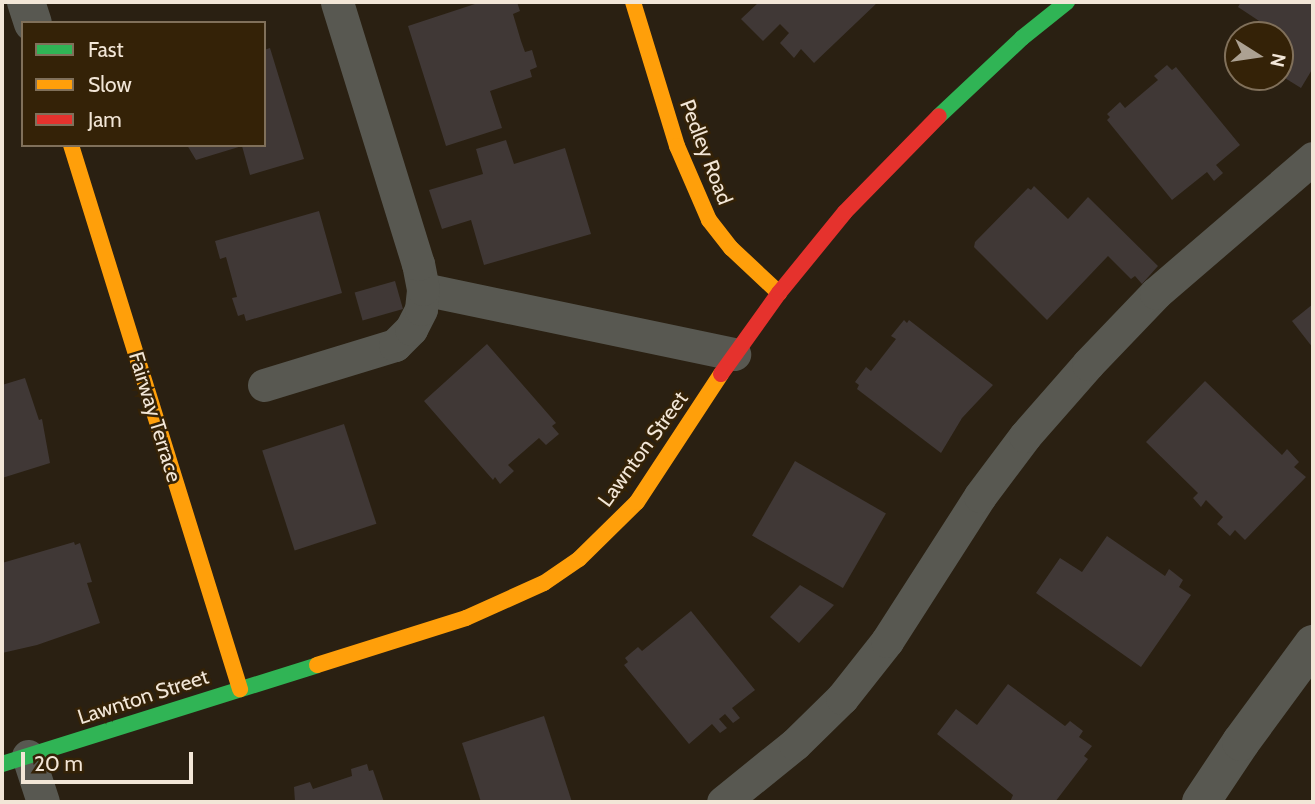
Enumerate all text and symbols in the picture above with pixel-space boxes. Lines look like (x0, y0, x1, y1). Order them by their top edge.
legend (21, 21, 266, 147)
north arrow (1224, 21, 1294, 91)
text: Fast (88, 37, 124, 62)
text: N (1265, 51, 1291, 69)
text: Slow (88, 72, 132, 97)
street label: Pedley Road (674, 96, 738, 208)
text: Jam (88, 107, 122, 132)
street label: Fairway Terrace (123, 349, 187, 485)
street label: Lawnton Street (593, 387, 693, 511)
street label: Lawnton Street (74, 664, 212, 730)
scale bar (24, 738, 196, 782)
text: 20 m (34, 751, 83, 776)

